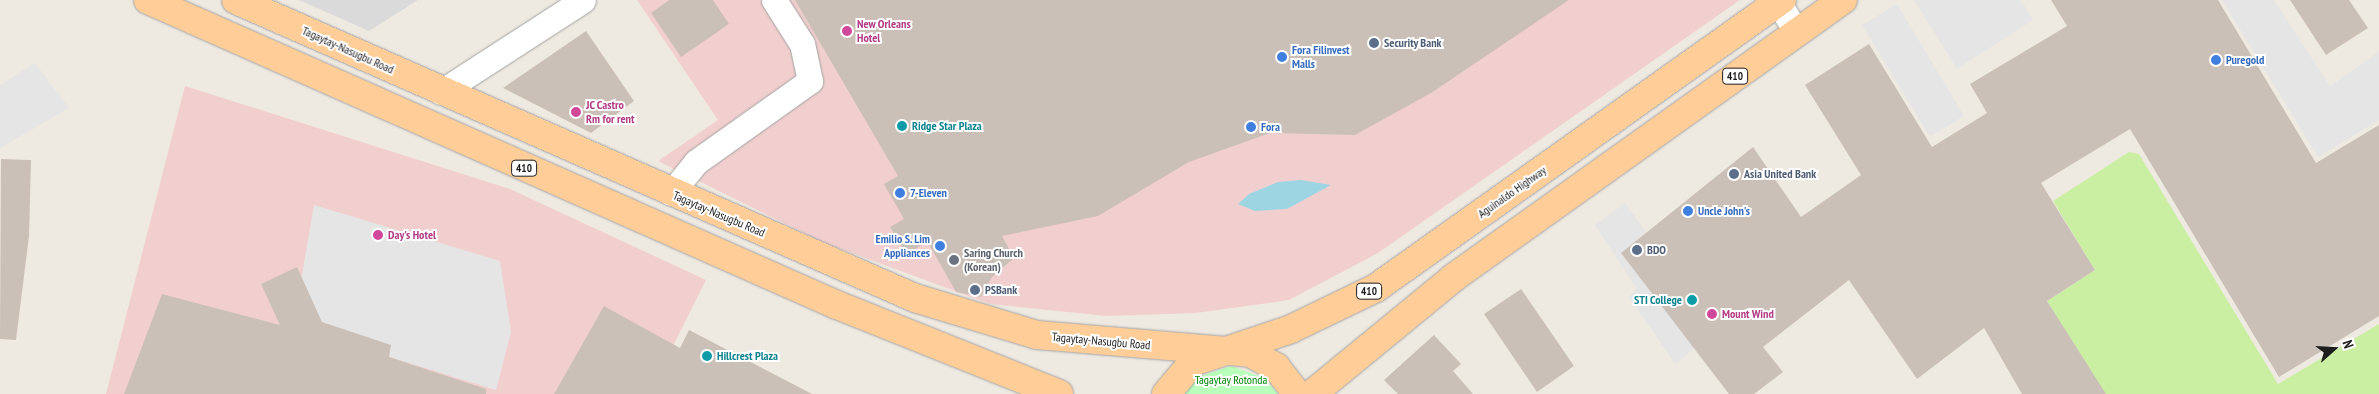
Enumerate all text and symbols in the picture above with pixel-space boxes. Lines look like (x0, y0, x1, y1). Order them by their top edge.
place label: New Orleans Hotel (857, 17, 911, 45)
street label: Tagaytay-Nasugbu Road (300, 23, 396, 77)
marker: New Orleans Hotel (841, 25, 853, 37)
place label: Security Bank (1384, 36, 1442, 50)
marker: Security Bank (1368, 37, 1380, 49)
place label: Fora Filinvest Malls (1292, 43, 1350, 71)
marker: Fora Filinvest Malls (1276, 51, 1288, 63)
place label: Puregold (2226, 53, 2264, 67)
marker: Puregold (2210, 54, 2222, 66)
road number: 410 (1721, 68, 1749, 84)
place label: JC Castro Rm for rent (586, 98, 635, 126)
marker: JC Castro Rm for rent (570, 106, 582, 118)
place label: Ridge Star Plaza (912, 119, 982, 133)
marker: Ridge Star Plaza (896, 120, 908, 132)
place label: Fora (1261, 120, 1280, 134)
marker: Fora (1245, 121, 1257, 133)
road number: 410 (510, 160, 538, 177)
street label: Aguinaldo Highway (1475, 163, 1549, 221)
place label: Asia United Bank (1744, 167, 1816, 181)
marker: Asia United Bank (1728, 168, 1740, 180)
place label: 7-Eleven (910, 186, 947, 200)
marker: 7-Eleven (894, 187, 906, 199)
street label: Tagaytay-Nasugbu Road (671, 188, 767, 240)
place label: Uncle John's (1698, 204, 1750, 218)
marker: Uncle John's (1682, 205, 1694, 217)
place label: Day's Hotel (388, 228, 436, 242)
marker: Day's Hotel (372, 229, 384, 241)
place label: Emilio S. Lim Appliances (875, 232, 930, 260)
marker: Emilio S. Lim Appliances (934, 240, 946, 252)
place label: BDO (1647, 243, 1666, 257)
marker: BDO (1631, 244, 1643, 256)
place label: Saring Church (Korean) (964, 246, 1023, 274)
marker: Saring Church (Korean) (948, 254, 960, 266)
road number: 410 (1355, 282, 1383, 300)
place label: PSBank (985, 283, 1017, 297)
marker: PSBank (969, 284, 981, 296)
place label: STI College (1634, 293, 1682, 307)
marker: STI College (1686, 294, 1698, 306)
place label: Mount Wind (1722, 307, 1774, 321)
marker: Mount Wind (1706, 308, 1718, 320)
north arrow (2309, 324, 2359, 374)
street label: Tagaytay-Nasugbu Road (1051, 330, 1151, 352)
text: N (2338, 338, 2358, 351)
place label: Hillcrest Plaza (717, 349, 778, 363)
marker: Hillcrest Plaza (701, 350, 713, 362)
park label: Tagaytay Rotonda (1195, 373, 1267, 387)

